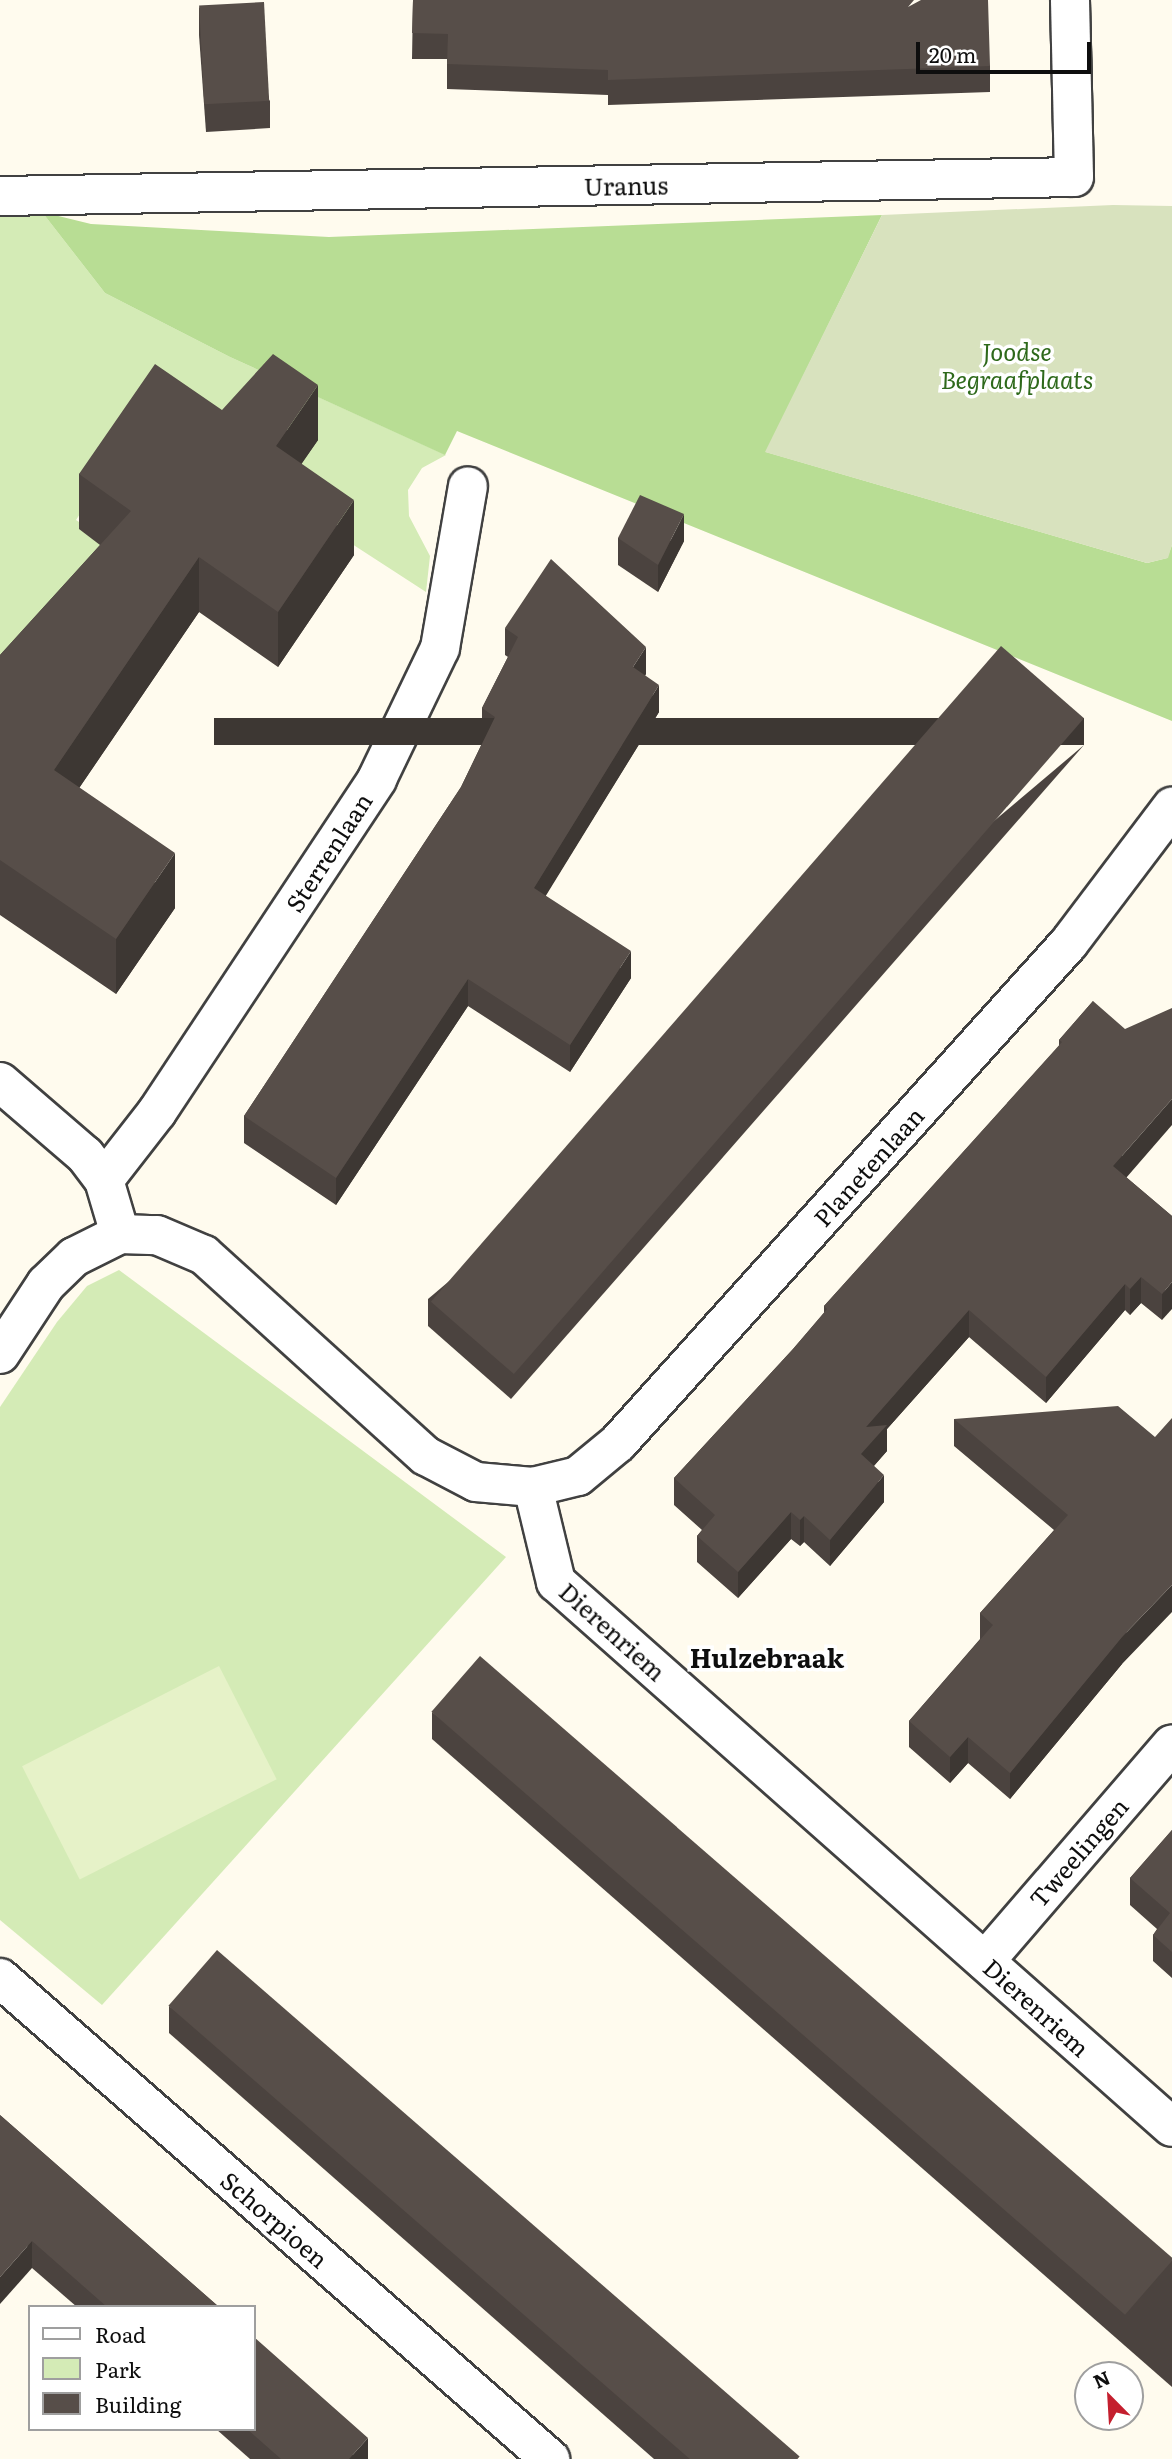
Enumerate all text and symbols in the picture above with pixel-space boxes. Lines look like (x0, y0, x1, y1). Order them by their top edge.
scale bar (920, 28, 1095, 72)
text: 20 m (929, 38, 976, 69)
street label: Uranus (584, 170, 668, 200)
park label: Joodse Begraafplaats (941, 337, 1093, 393)
street label: Sterrenlaan (279, 787, 377, 917)
street label: Planetenlaan (807, 1101, 929, 1231)
street label: Dierenriem (554, 1576, 672, 1686)
district label: Hulzebraak (690, 1641, 844, 1673)
street label: Tweelingen (1023, 1791, 1133, 1913)
street label: Dierenriem (978, 1952, 1096, 2062)
street label: Schorpioen (216, 2165, 334, 2273)
legend (28, 2305, 256, 2431)
text: Road (95, 2318, 146, 2349)
text: Park (95, 2353, 141, 2384)
north arrow (1074, 2361, 1144, 2431)
text: N (1088, 2363, 1114, 2395)
text: Building (95, 2388, 181, 2419)

